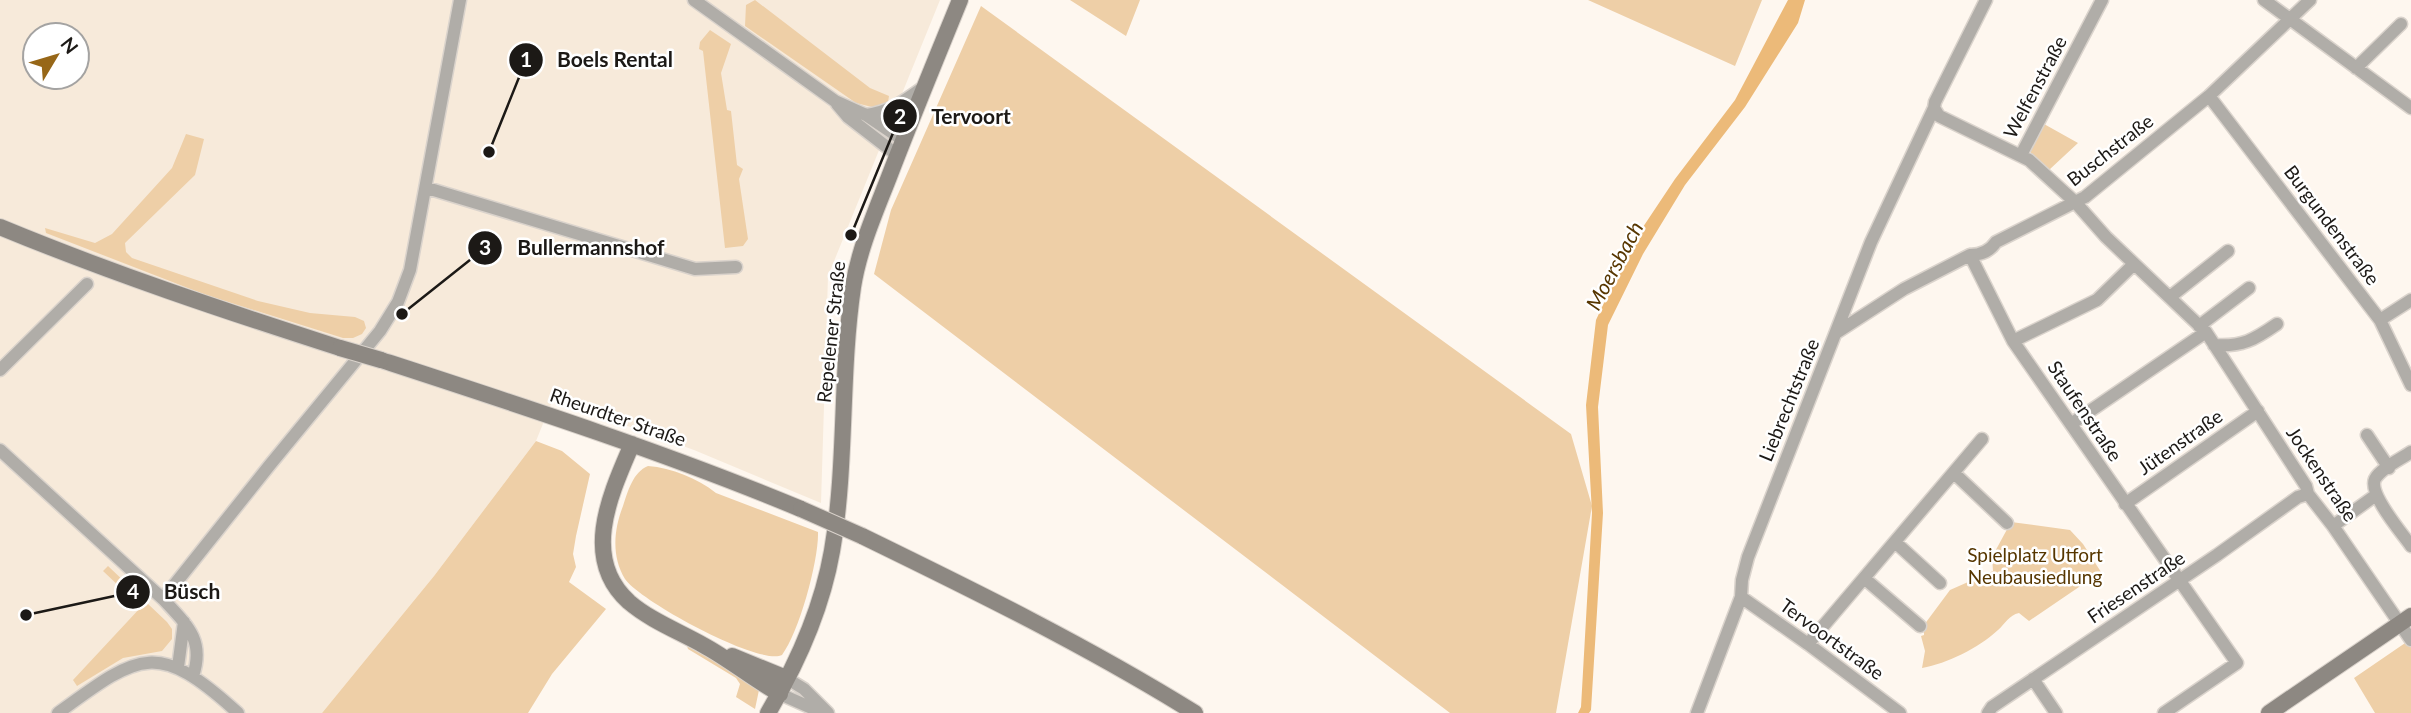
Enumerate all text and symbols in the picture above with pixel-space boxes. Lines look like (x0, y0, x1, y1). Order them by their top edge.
north arrow (21, 21, 91, 91)
text: N (56, 32, 83, 58)
street label: Welfenstraße (1998, 32, 2071, 142)
callout: Boels Rental (508, 39, 687, 81)
text: 1 (520, 46, 532, 71)
text: Boels Rental (557, 46, 673, 71)
callout: Tervoort (882, 95, 1025, 137)
text: 2 (894, 103, 906, 128)
text: Tervoort (931, 103, 1011, 128)
street label: Buschstraße (2062, 109, 2157, 190)
street label: Burgundenstraße (2280, 160, 2385, 289)
water label: Moersbach (1580, 217, 1647, 314)
callout: Bullermannshof (468, 227, 678, 269)
text: 3 (479, 234, 491, 259)
text: Bullermannshof (517, 234, 665, 259)
street label: Repelener Straße (812, 260, 849, 404)
street label: Liebrechtstraße (1753, 335, 1824, 464)
street label: Staufenstraße (2043, 356, 2127, 465)
street label: Rheurdter Straße (547, 382, 689, 451)
street label: Jütenstraße (2133, 404, 2226, 479)
street label: Jockenstraße (2282, 422, 2363, 526)
park label: Spielplatz Utfort Neubausiedlung (1967, 543, 2103, 588)
street label: Friesenstraße (2083, 546, 2189, 628)
callout: Büsch (115, 571, 235, 613)
text: 4 (127, 578, 139, 603)
text: Büsch (164, 578, 220, 603)
street label: Tervoortstraße (1776, 593, 1889, 684)

